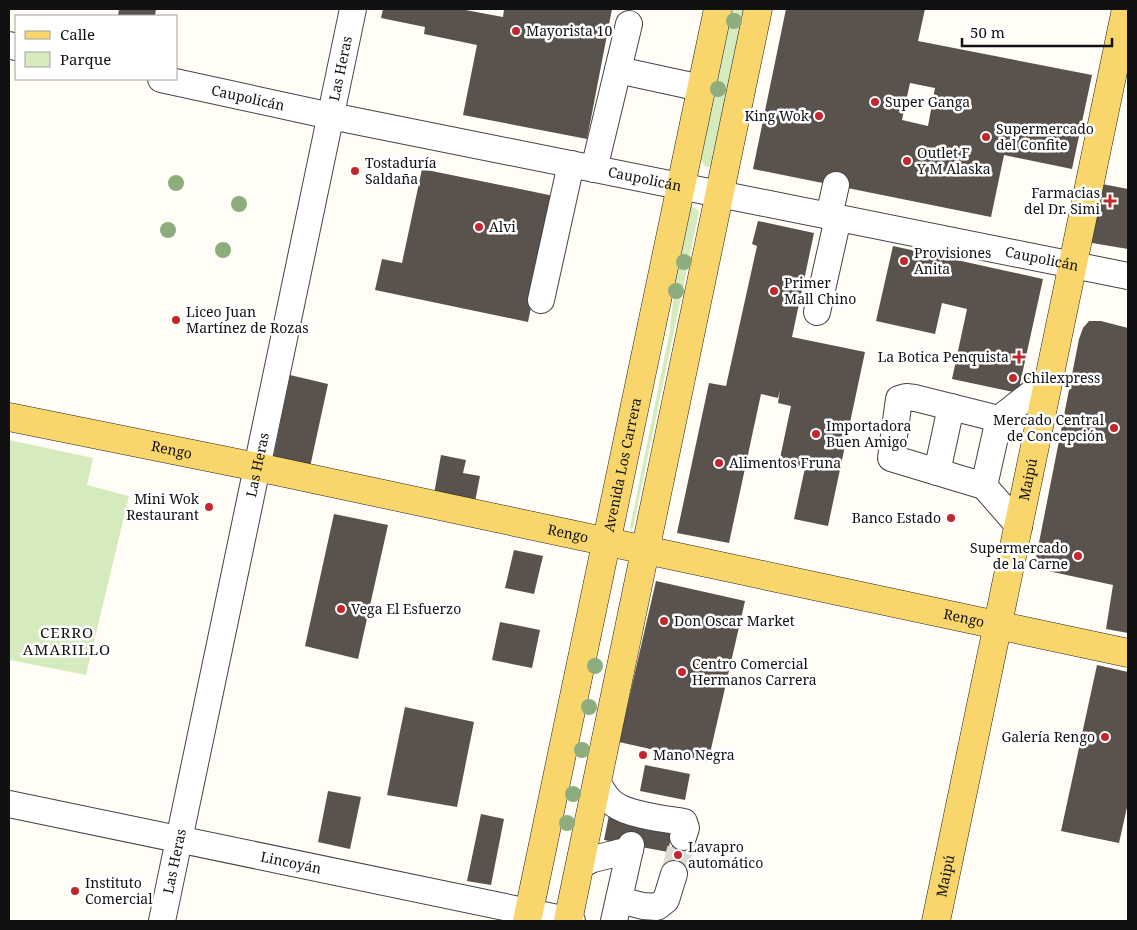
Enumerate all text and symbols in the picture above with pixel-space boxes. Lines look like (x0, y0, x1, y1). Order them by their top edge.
legend (15, 15, 178, 80)
scale bar (962, 15, 1112, 47)
place label: Mayorista 10 (526, 21, 612, 40)
text: 50 m (970, 22, 1005, 42)
text: Calle (60, 24, 95, 44)
marker: Mayorista 10 (510, 25, 522, 37)
street label: Las Heras (324, 34, 356, 103)
text: Parque (60, 49, 111, 69)
street label: Caupolicán (210, 80, 287, 115)
place label: Super Ganga (885, 92, 970, 111)
marker: Super Ganga (869, 96, 881, 108)
place label: King Wok (744, 106, 810, 125)
marker: King Wok (813, 110, 825, 122)
place label: Supermercado del Confite (996, 119, 1094, 154)
marker: Supermercado del Confite (980, 131, 992, 143)
place label: Outlet F Y M Alaska (916, 143, 991, 178)
place label: Tostaduría Saldaña (365, 153, 437, 188)
marker: Outlet F Y M Alaska (901, 155, 913, 167)
street label: Caupolicán (606, 162, 683, 195)
marker: Tostaduría Saldaña (349, 165, 361, 177)
place label: Farmacias del Dr. Simi (1024, 183, 1101, 218)
marker: Farmacias del Dr. Simi (1104, 195, 1116, 207)
place label: Alvi (489, 217, 516, 236)
marker: Alvi (473, 221, 485, 233)
street label: Caupolicán (1003, 242, 1080, 275)
place label: Provisiones Anita (914, 243, 991, 278)
marker: Provisiones Anita (898, 255, 910, 267)
place label: Primer Mall Chino (784, 273, 856, 308)
marker: Primer Mall Chino (768, 285, 780, 297)
place label: Liceo Juan Martínez de Rozas (186, 302, 309, 337)
marker: Liceo Juan Martínez de Rozas (170, 314, 182, 326)
place label: La Botica Penquista (878, 347, 1009, 366)
marker: La Botica Penquista (1013, 351, 1025, 363)
place label: Chilexpress (1023, 368, 1100, 387)
marker: Chilexpress (1007, 372, 1019, 384)
street label: Avenida Los Carrera (599, 396, 645, 534)
place label: Mercado Central de Concepción (993, 410, 1105, 445)
place label: Importadora Buen Amigo (826, 416, 911, 451)
marker: Mercado Central de Concepción (1108, 422, 1120, 434)
marker: Importadora Buen Amigo (810, 428, 822, 440)
street label: Las Heras (241, 431, 273, 499)
street label: Rengo (150, 436, 194, 463)
place label: Alimentos Fruna (729, 453, 841, 472)
street label: Maipú (1014, 456, 1041, 502)
marker: Alimentos Fruna (713, 457, 725, 469)
place label: Mini Wok Restaurant (126, 489, 200, 524)
marker: Mini Wok Restaurant (203, 501, 215, 513)
place label: Banco Estado (852, 508, 941, 527)
marker: Banco Estado (945, 512, 957, 524)
street label: Rengo (546, 519, 590, 547)
place label: Supermercado de la Carne (970, 538, 1068, 573)
marker: Supermercado de la Carne (1072, 550, 1084, 562)
place label: Vega El Esfuerzo (351, 599, 461, 618)
marker: Vega El Esfuerzo (335, 603, 347, 615)
street label: Rengo (942, 604, 986, 631)
place label: Don Oscar Market (674, 611, 795, 630)
marker: Don Oscar Market (658, 615, 670, 627)
district label: CERRO AMARILLO (23, 622, 111, 659)
place label: Centro Comercial Hermanos Carrera (692, 654, 817, 689)
marker: Centro Comercial Hermanos Carrera (676, 666, 688, 678)
place label: Galería Rengo (1001, 727, 1095, 746)
marker: Galería Rengo (1099, 731, 1111, 743)
place label: Mano Negra (653, 745, 735, 764)
marker: Mano Negra (637, 749, 649, 761)
street label: Las Heras (158, 827, 190, 895)
place label: Lavapro automático (688, 837, 763, 872)
street label: Lincoyán (259, 847, 323, 878)
marker: Lavapro automático (672, 849, 684, 861)
street label: Maipú (931, 853, 959, 899)
place label: Instituto Comercial (85, 873, 153, 908)
marker: Instituto Comercial (69, 885, 81, 897)

